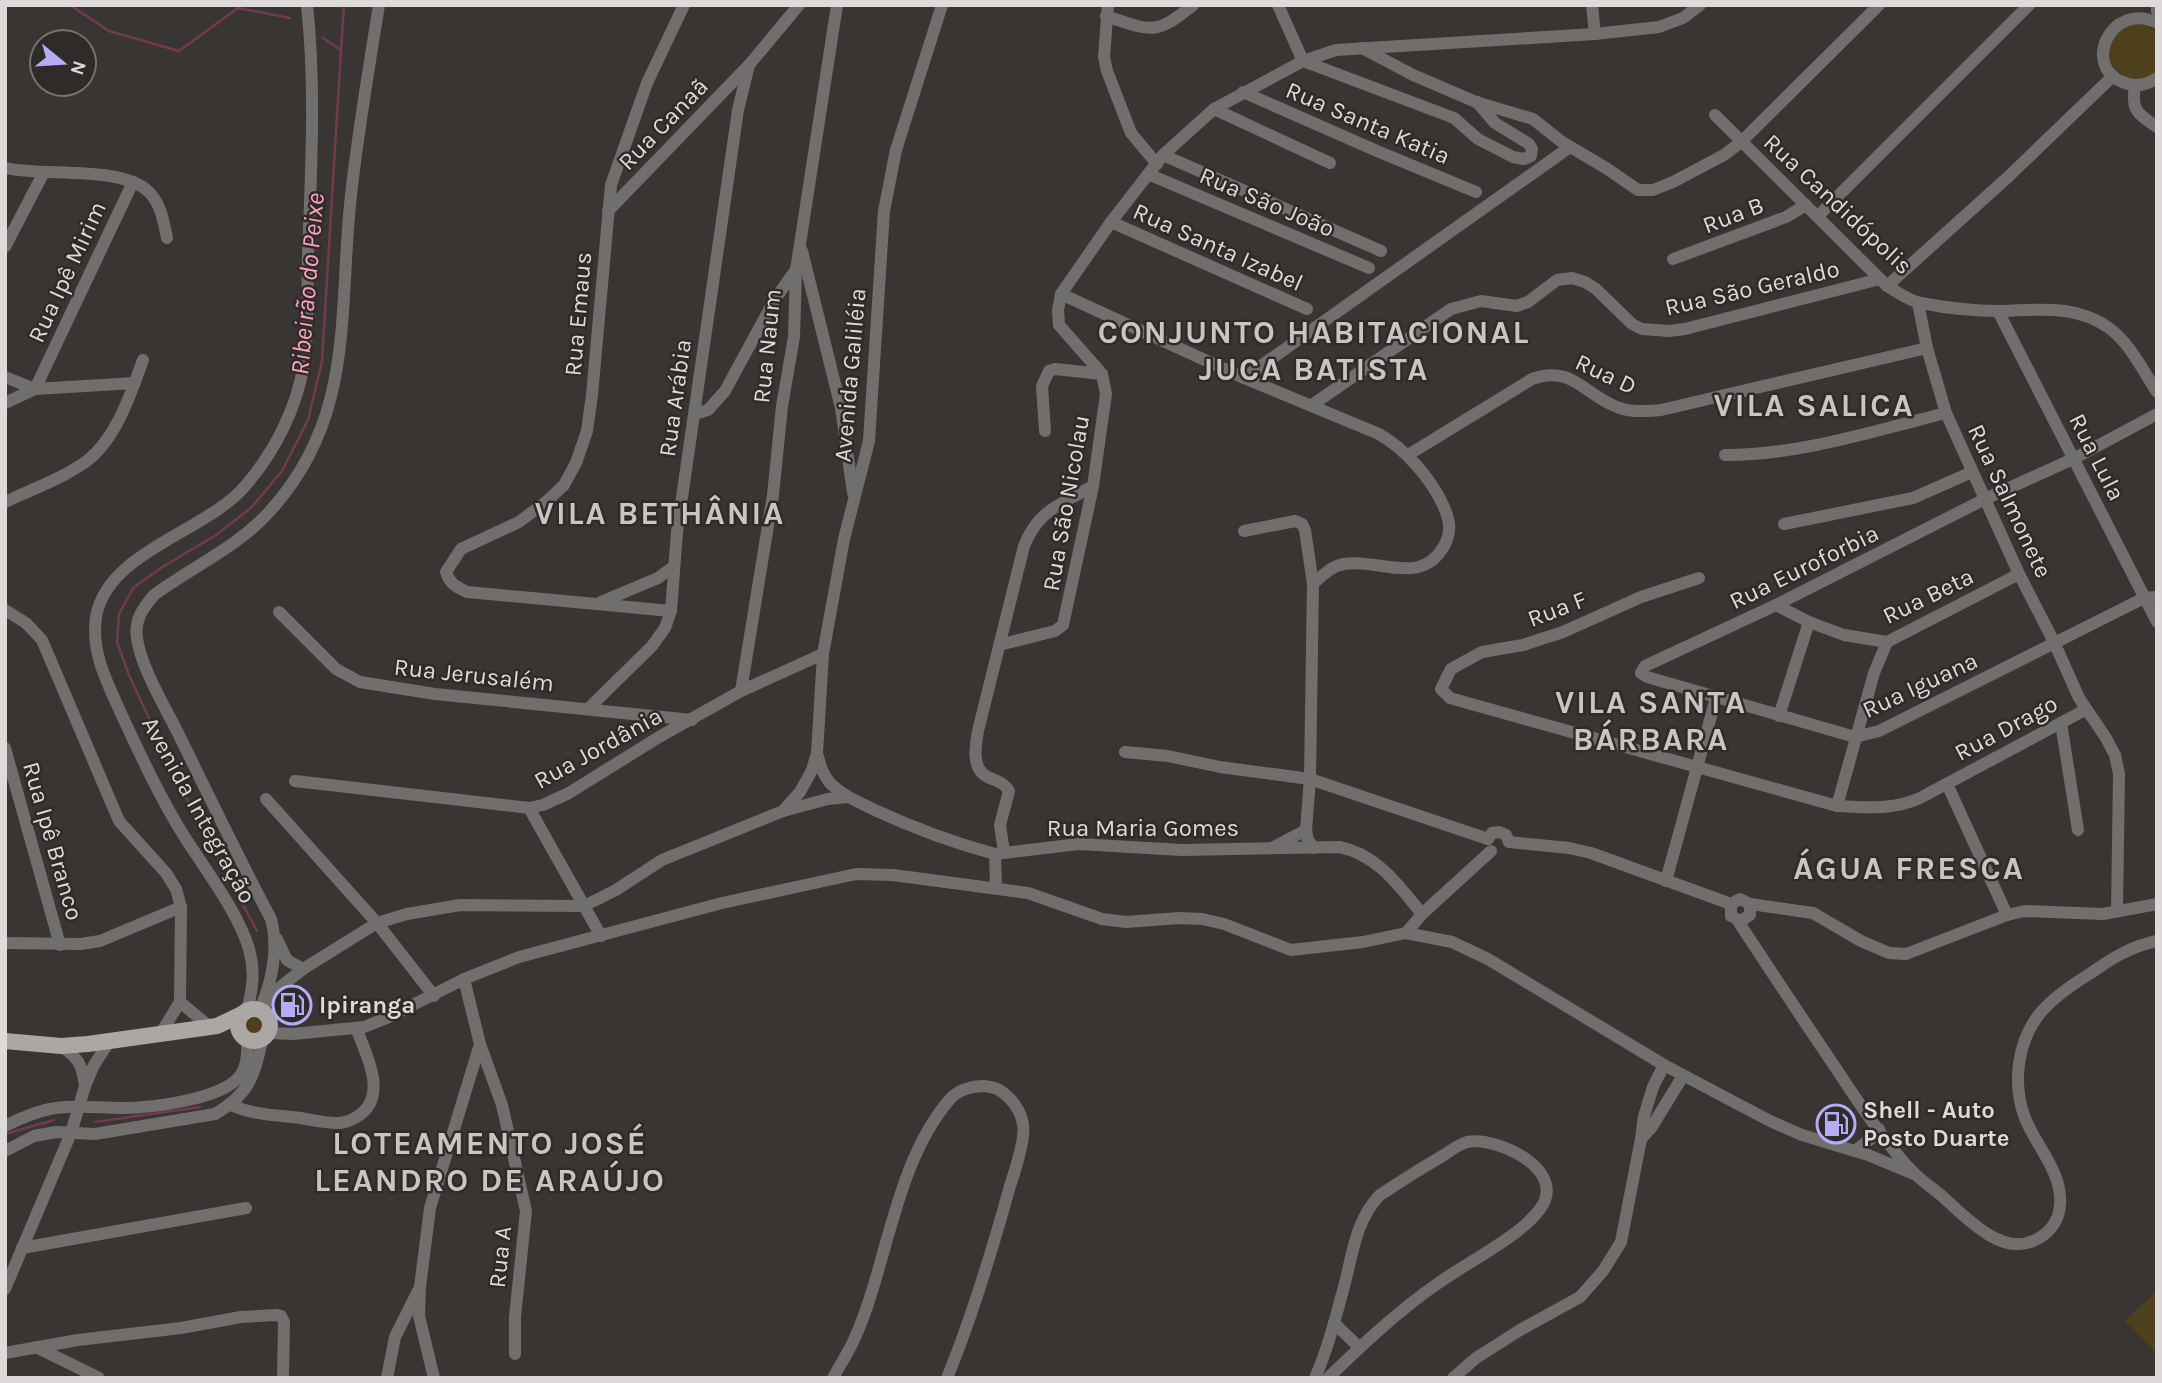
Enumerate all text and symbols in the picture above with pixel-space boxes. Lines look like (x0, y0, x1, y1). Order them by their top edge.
north arrow (28, 28, 98, 98)
text: N (66, 58, 91, 78)
street label: Rua Canaã (612, 72, 714, 176)
street label: Rua Santa Katia (1282, 76, 1454, 170)
street label: Rua Candidópolis (1758, 128, 1918, 280)
street label: Rua São João (1195, 161, 1339, 243)
street label: Rua B (1699, 191, 1767, 239)
water label: Ribeirão do Peixe (284, 192, 331, 376)
street label: Rua Ipê Mirim (22, 197, 112, 347)
street label: Rua Santa Izabel (1129, 197, 1307, 297)
street label: Rua Emaus (559, 251, 597, 377)
street label: Rua São Geraldo (1662, 254, 1842, 322)
street label: Rua Naum (747, 287, 787, 405)
street label: Avenida Galiléia (828, 287, 872, 463)
district label: CONJUNTO HABITACIONAL JUCA BATISTA (1098, 314, 1530, 388)
street label: Rua Arábia (653, 337, 697, 459)
street label: Rua D (1571, 348, 1641, 400)
district label: VILA SALICA (1713, 387, 1915, 424)
street label: Rua Lula (2063, 409, 2131, 505)
street label: Rua São Nicolau (1037, 413, 1095, 593)
street label: Rua Salmonete (1962, 420, 2058, 582)
district label: VILA BETHÂNIA (535, 494, 785, 532)
street label: Rua Euroforbia (1725, 519, 1883, 615)
street label: Rua Beta (1878, 562, 1978, 630)
street label: Rua F (1524, 585, 1590, 633)
street label: Rua Iguana (1858, 646, 1982, 724)
street label: Rua Jerusalém (393, 653, 555, 697)
district label: VILA SANTA BÁRBARA (1555, 684, 1747, 758)
street label: Rua Drago (1950, 689, 2062, 767)
street label: Rua Jordânia (529, 701, 667, 795)
street label: Avenida Integração (136, 712, 262, 908)
street label: Rua Ipê Branco (17, 758, 89, 924)
street label: Rua Maria Gomes (1047, 814, 1239, 842)
district label: ÁGUA FRESCA (1793, 848, 2025, 887)
fuel station icon: Ipiranga (271, 984, 313, 1026)
place label: Ipiranga (319, 991, 415, 1019)
place label: Shell - Auto Posto Duarte (1863, 1096, 2009, 1152)
fuel station icon: Shell - Auto Posto Duarte (1815, 1103, 1857, 1145)
district label: LOTEAMENTO JOSÉ LEANDRO DE ARAÚJO (314, 1123, 666, 1199)
street label: Rua A (483, 1225, 517, 1289)

